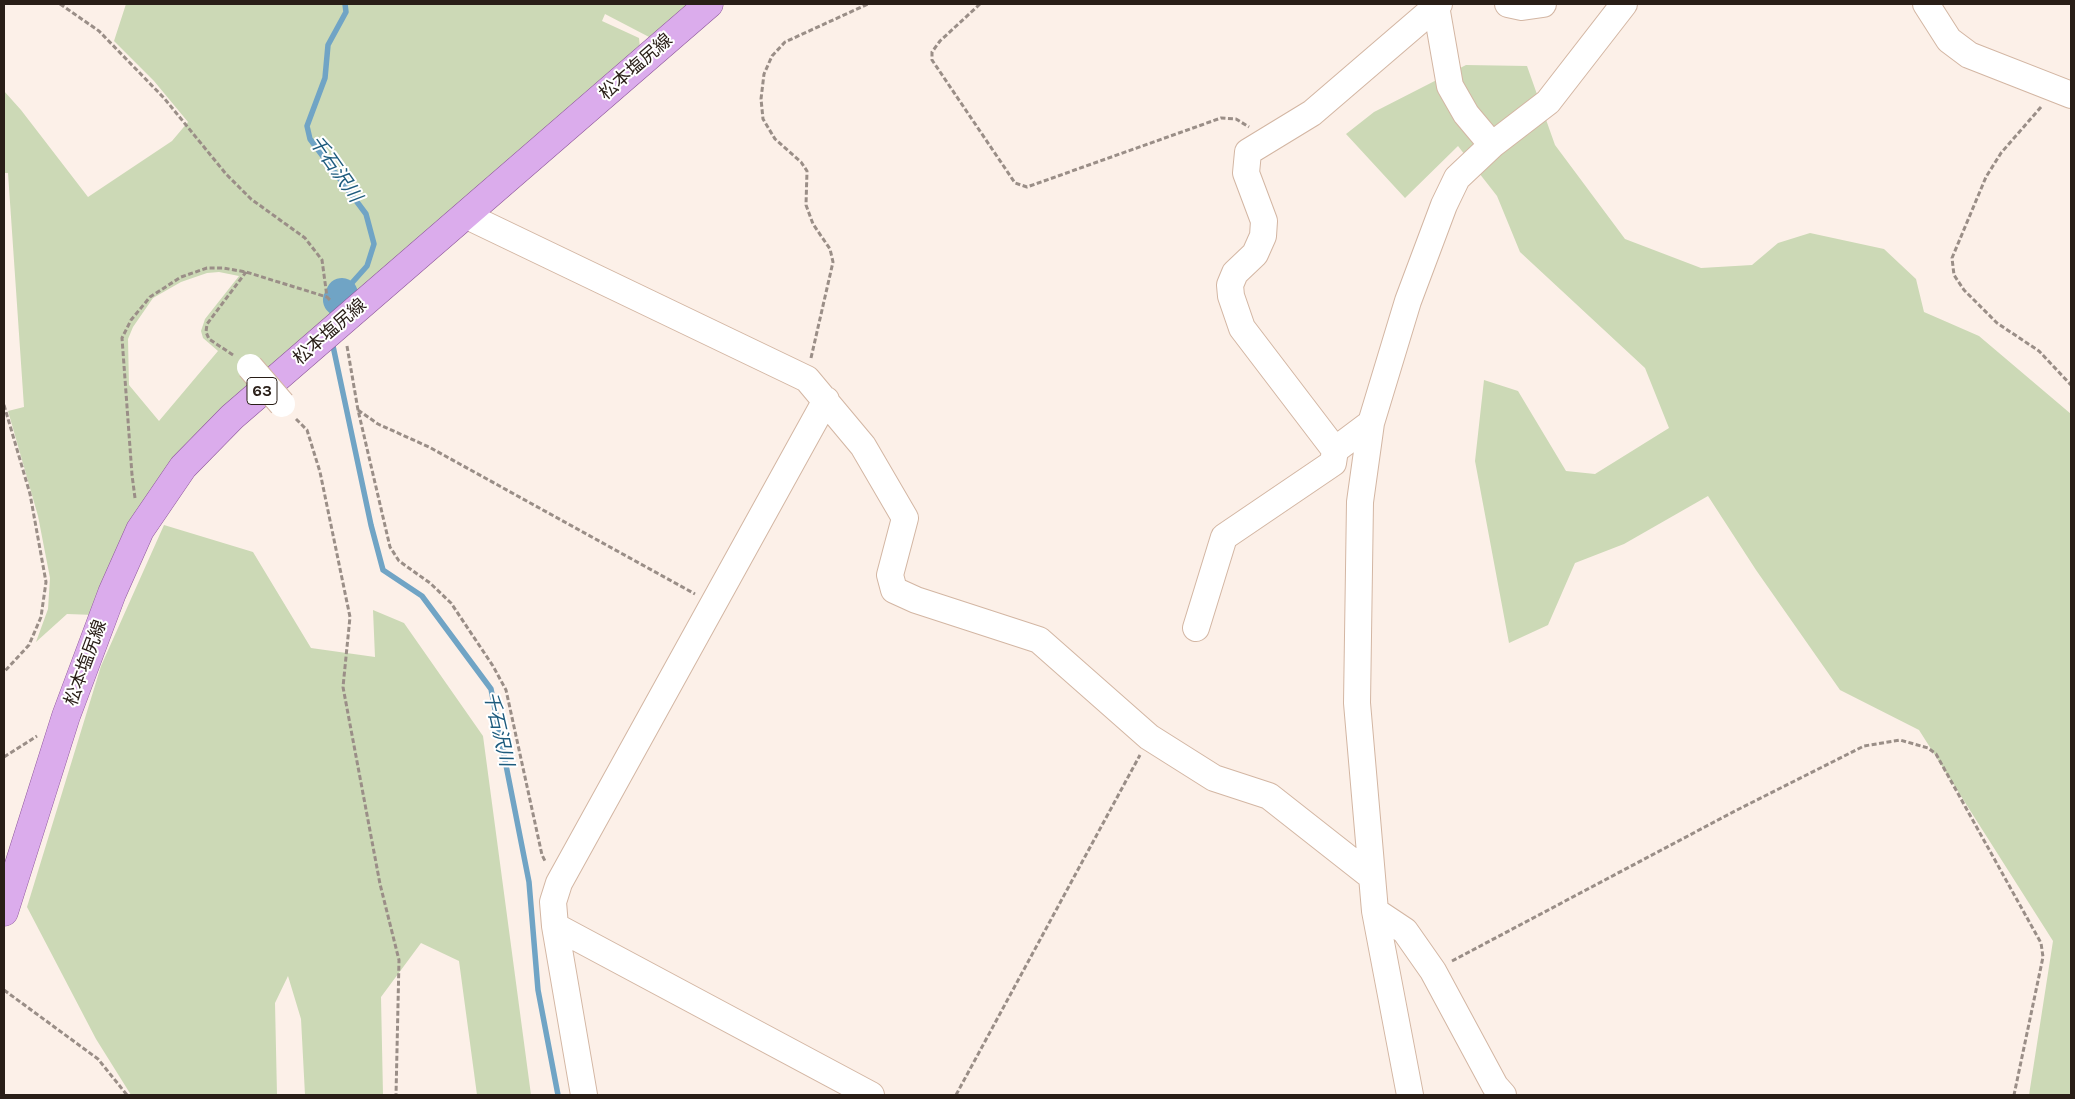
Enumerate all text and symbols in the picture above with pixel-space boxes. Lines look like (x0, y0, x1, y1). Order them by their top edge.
street label: 松本塩尻線 (595, 29, 677, 105)
water label: 千石沢川 (304, 131, 366, 207)
street label: 松本塩尻線 (289, 294, 371, 370)
road number: 63 (247, 378, 277, 404)
street label: 松本塩尻線 (60, 617, 112, 709)
water label: 千石沢川 (478, 689, 518, 769)

